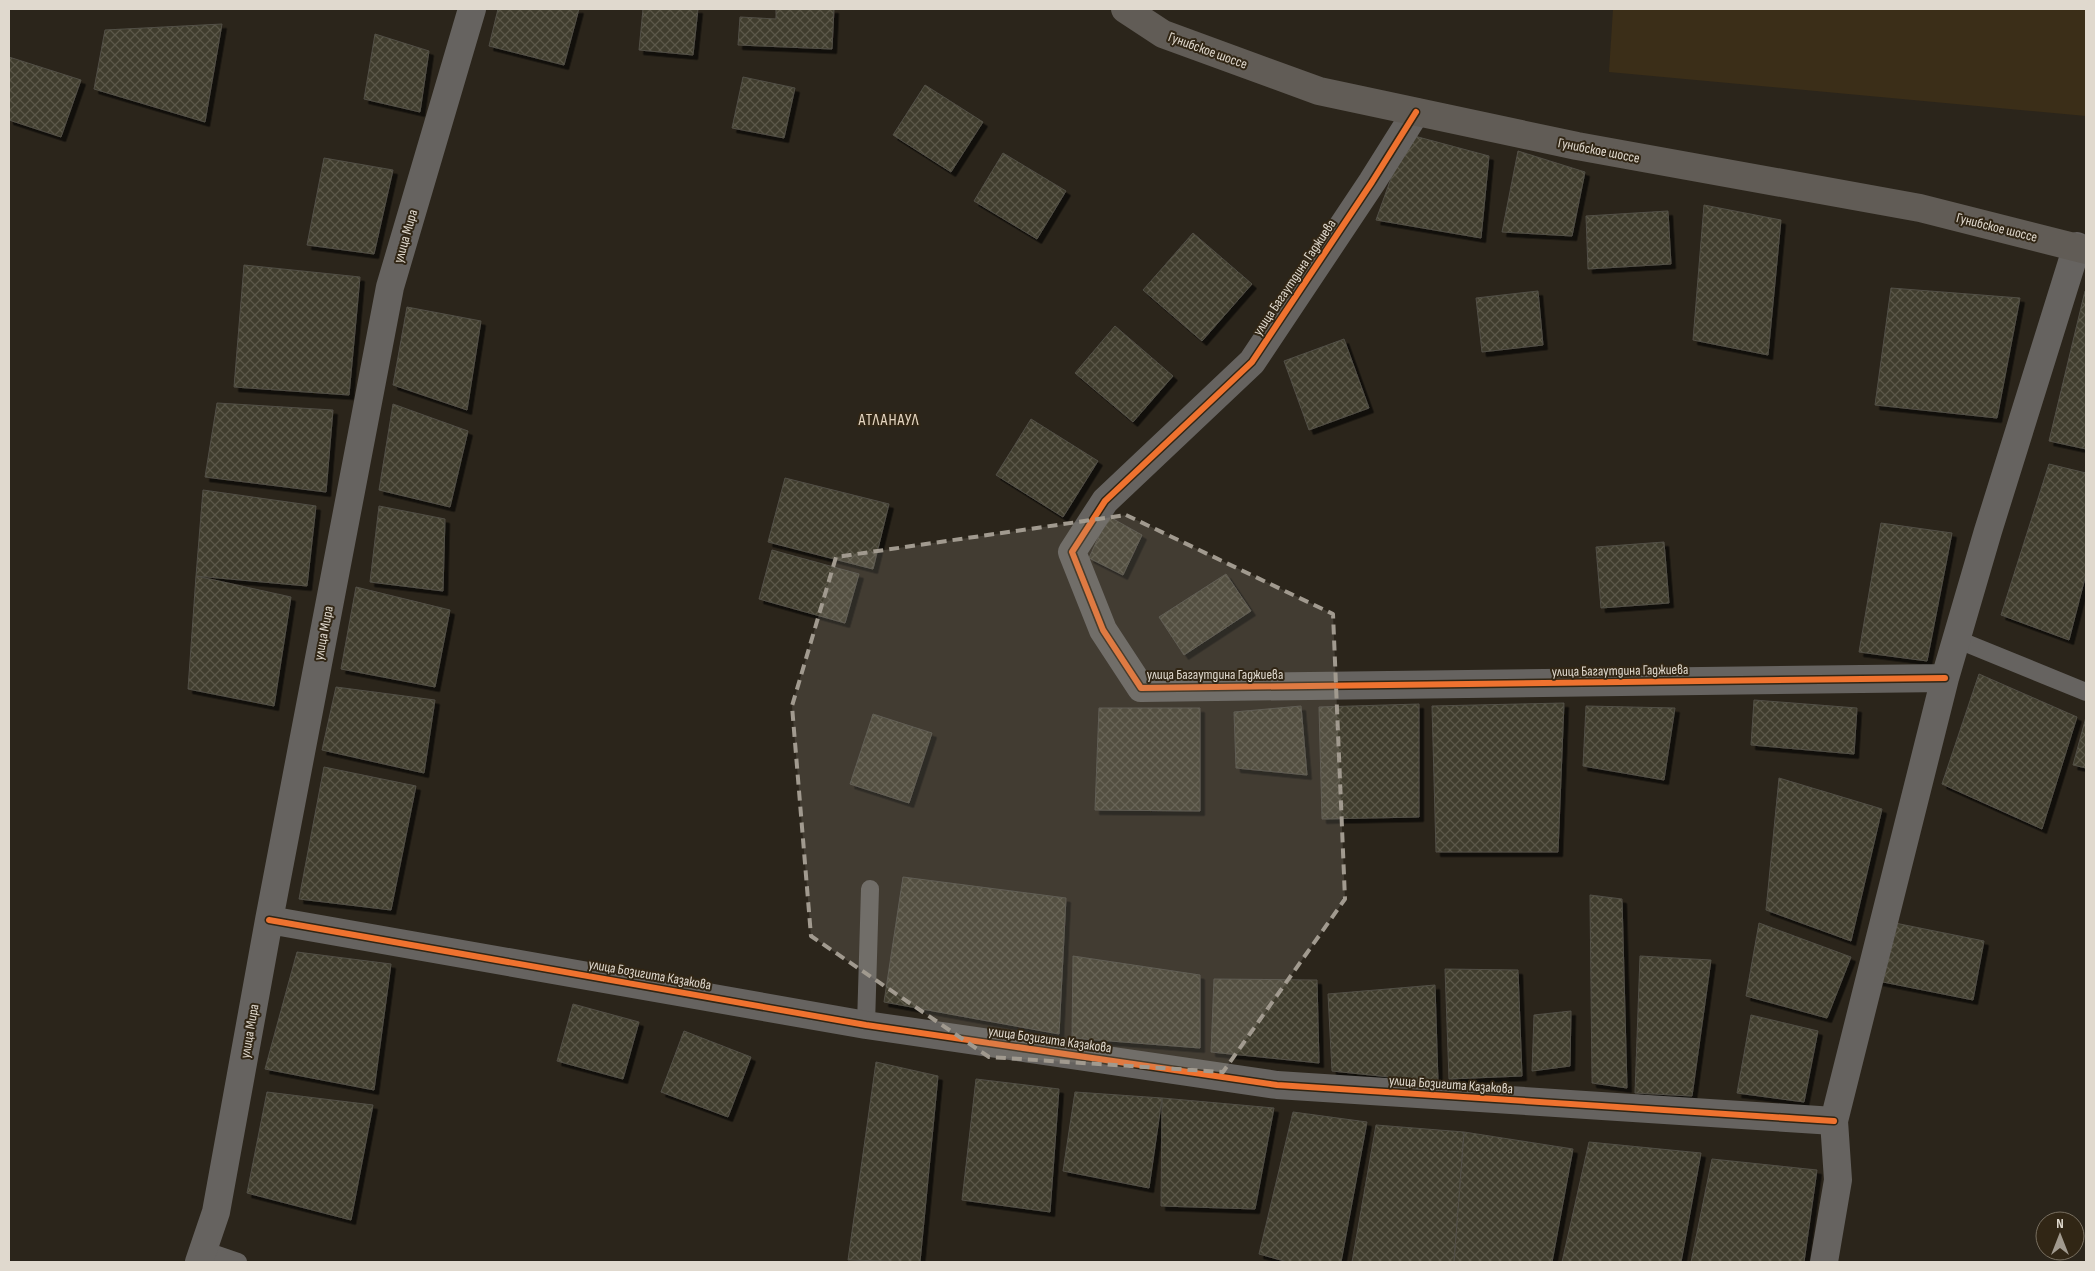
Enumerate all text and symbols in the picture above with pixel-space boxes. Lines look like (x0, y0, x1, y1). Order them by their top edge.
street label: Гунибское шоссе (1166, 28, 1250, 73)
street label: Гунибское шоссе (1557, 134, 1641, 167)
street label: улица Мира (390, 207, 421, 265)
street label: Гунибское шоссе (1955, 209, 2039, 246)
street label: улица Багаутдина Гаджиева (1249, 216, 1340, 339)
district label: АТЛАНАУЛ (858, 411, 919, 430)
street label: улица Мира (310, 605, 337, 662)
street label: улица Багаутдина Гаджиева (1552, 661, 1688, 680)
street label: улица Багаутдина Гаджиева (1147, 666, 1283, 683)
street label: улица Бозигита Казакова (587, 955, 713, 994)
street label: улица Мира (236, 1003, 263, 1060)
street label: улица Бозигита Казакова (987, 1022, 1113, 1057)
street label: улица Бозигита Казакова (1388, 1072, 1514, 1097)
north arrow (2035, 1211, 2085, 1261)
text: N (2056, 1215, 2064, 1232)

